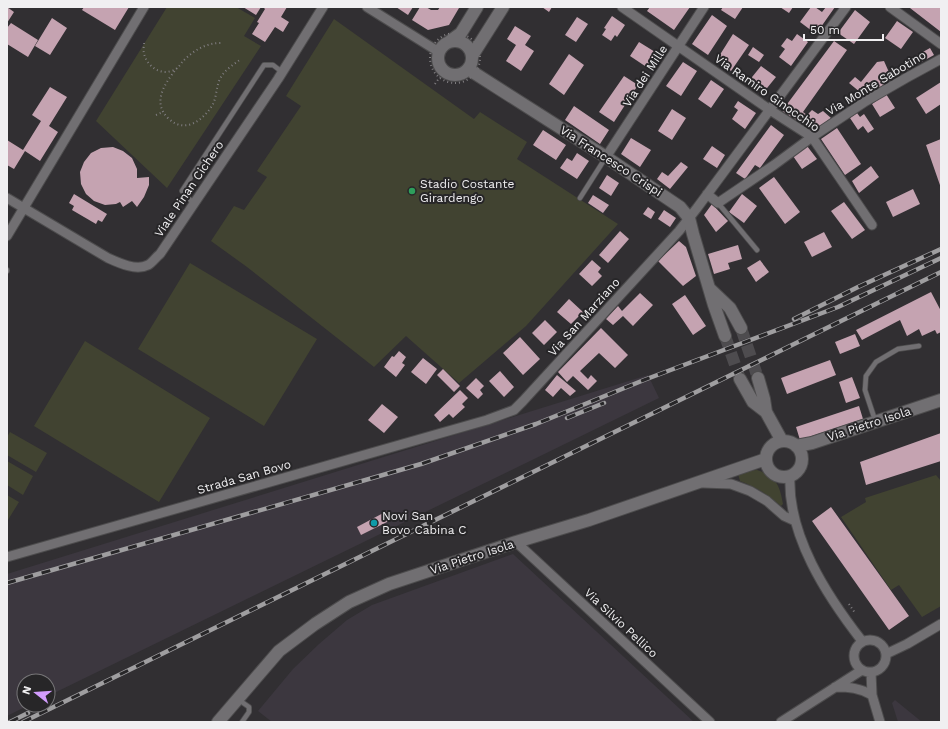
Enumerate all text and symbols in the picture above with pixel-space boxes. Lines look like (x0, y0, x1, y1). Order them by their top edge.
scale bar (804, 16, 883, 42)
text: 50 m (810, 23, 840, 37)
street label: Via dei Mille (620, 42, 670, 110)
street label: Via Monte Sabotino (823, 48, 929, 118)
street label: Via Ramiro Ginocchio (712, 51, 822, 135)
street label: Via Francesco Crispi (557, 123, 665, 199)
street label: Viale Pinan Cichero (152, 138, 226, 240)
place label: Stadio Costante Girardengo (420, 177, 514, 205)
marker: Stadio Costante Girardengo (407, 186, 417, 196)
street label: Via San Marziano (545, 275, 623, 359)
street label: Via Pietro Isola (825, 404, 913, 444)
street label: Strada San Bovo (196, 457, 292, 497)
place label: Novi San Bovo Cabina C (382, 509, 467, 537)
marker: Novi San Bovo Cabina C (369, 518, 379, 528)
street label: Via Pietro Isola (428, 537, 516, 577)
street label: Via Silvio Pellico (581, 585, 661, 661)
north arrow (16, 673, 56, 713)
text: N (20, 684, 34, 696)

